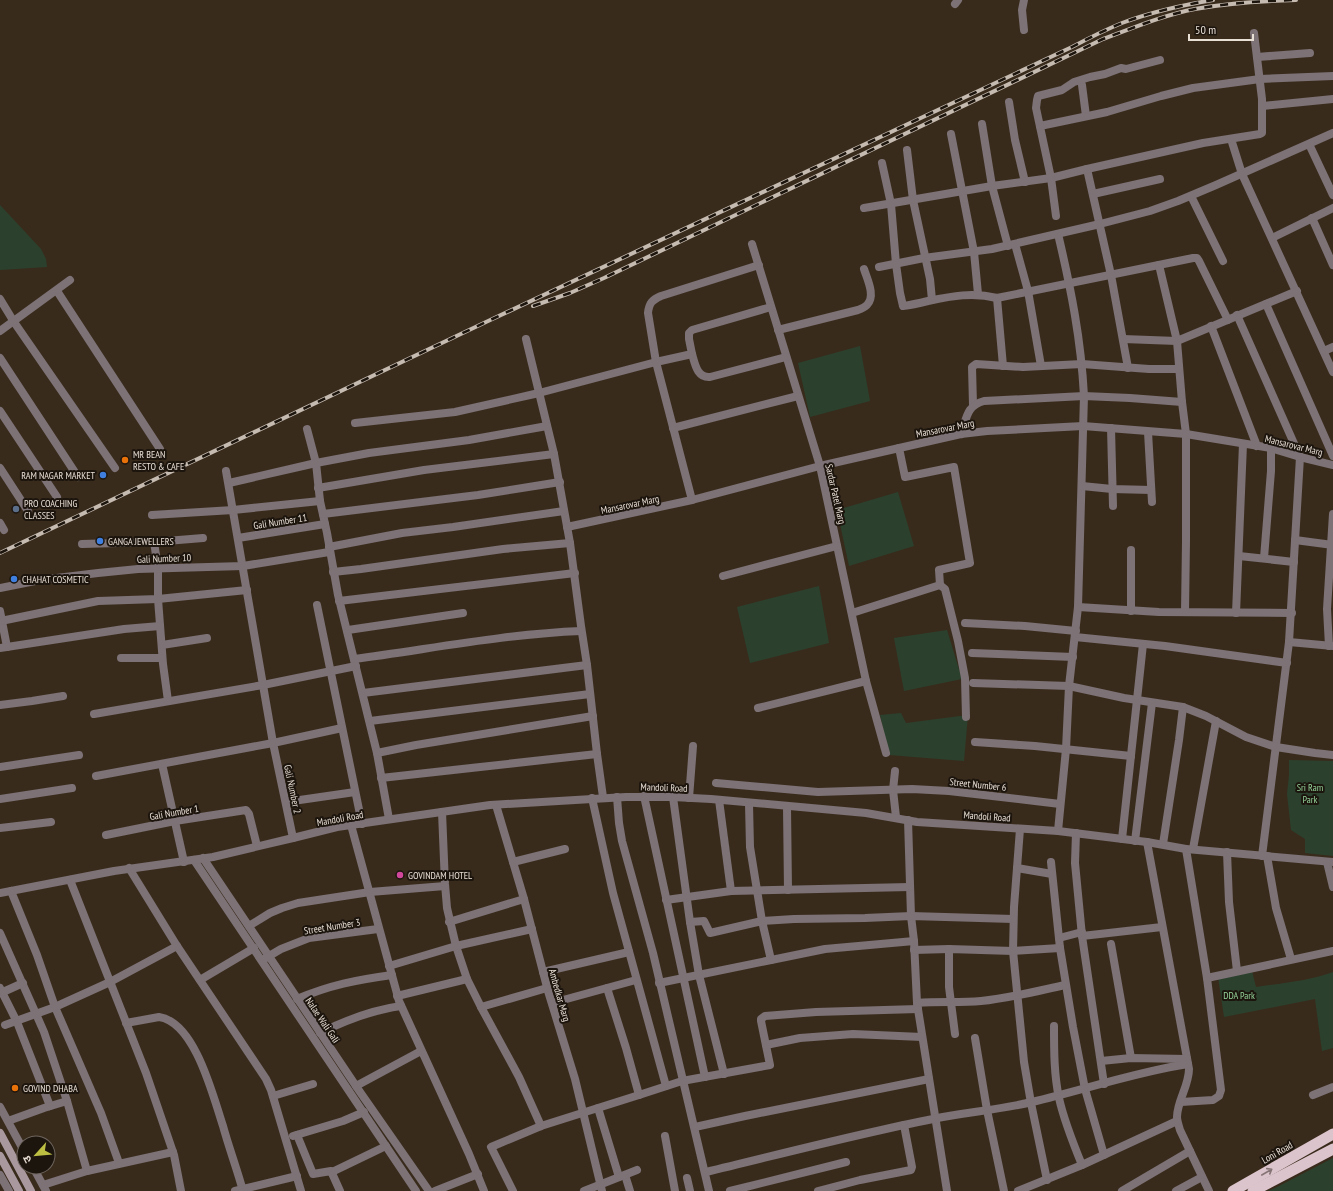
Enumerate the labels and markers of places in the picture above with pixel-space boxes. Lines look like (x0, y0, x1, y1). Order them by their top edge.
place label: MR BEAN RESTO & CAFE (133, 448, 184, 473)
marker: MR BEAN RESTO & CAFE (120, 455, 130, 465)
place label: RAM NAGAR MARKET (21, 469, 96, 482)
marker: RAM NAGAR MARKET (98, 470, 108, 480)
place label: PRO COACHING CLASSES (24, 497, 77, 522)
marker: PRO COACHING CLASSES (11, 504, 21, 514)
place label: GANGA JEWELLERS (108, 535, 174, 548)
marker: GANGA JEWELLERS (95, 536, 105, 546)
place label: CHAHAT COSMETIC (22, 573, 89, 586)
marker: CHAHAT COSMETIC (9, 574, 19, 584)
place label: GOVINDAM HOTEL (408, 869, 473, 882)
marker: GOVINDAM HOTEL (395, 870, 405, 880)
place label: GOVIND DHABA (23, 1082, 78, 1095)
marker: GOVIND DHABA (10, 1083, 20, 1093)

